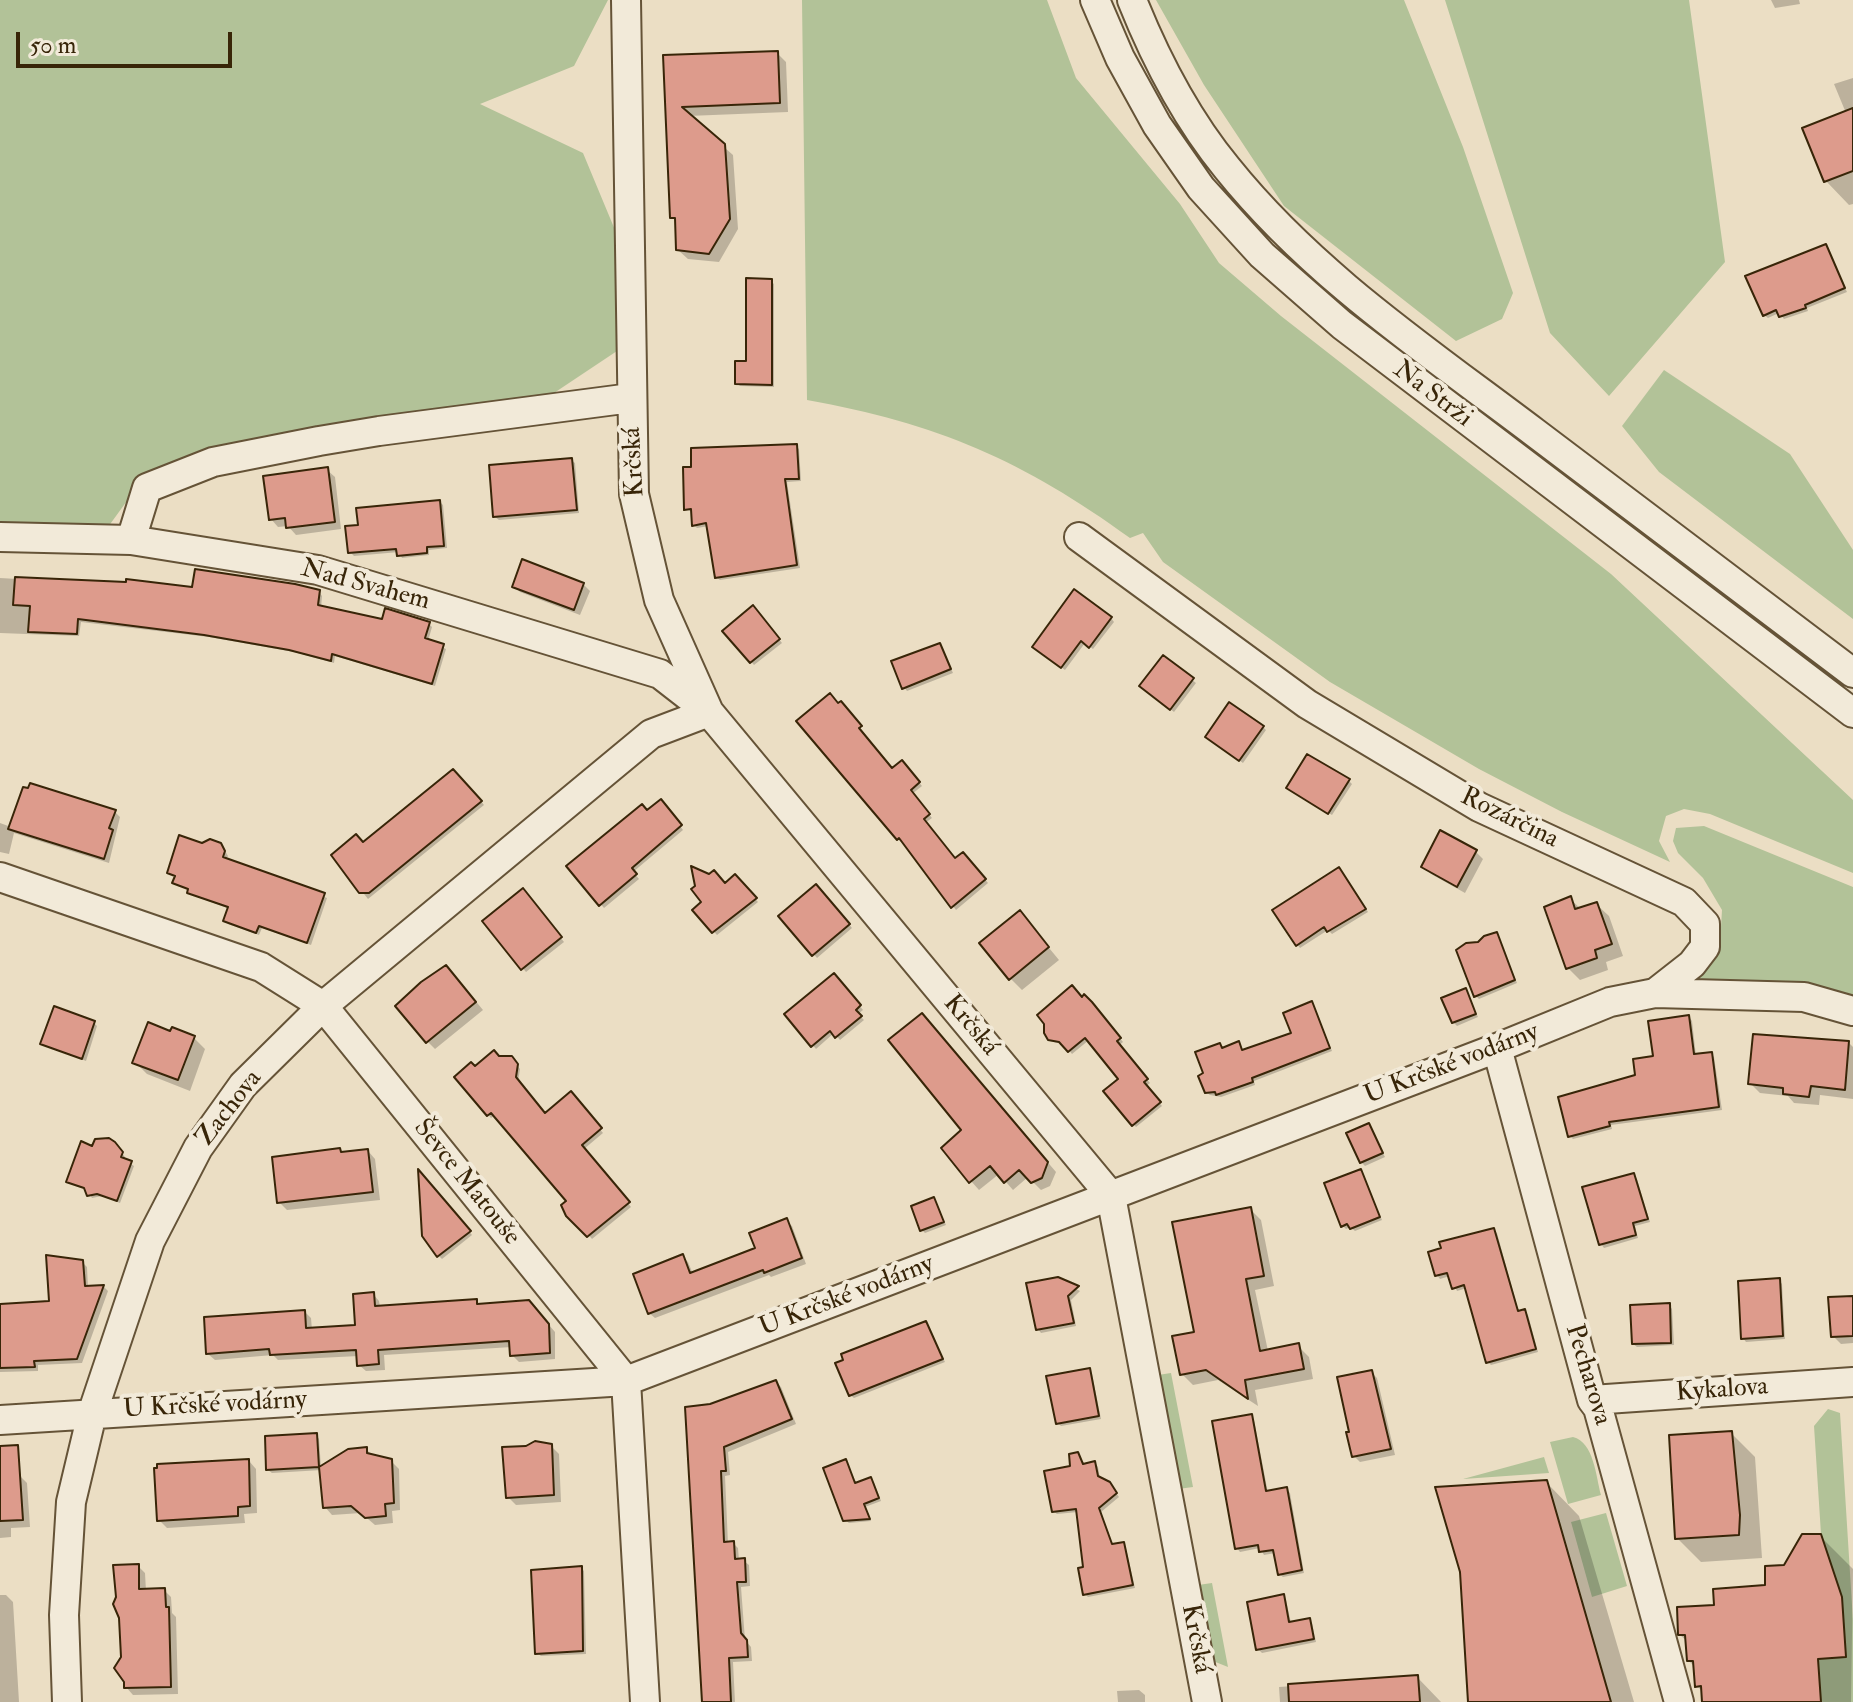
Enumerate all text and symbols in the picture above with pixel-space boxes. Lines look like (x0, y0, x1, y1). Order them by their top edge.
scale bar (20, 16, 236, 66)
text: 50 m (30, 30, 76, 61)
street label: Na Strži (1386, 355, 1478, 435)
street label: Krčská (618, 426, 652, 498)
street label: Nad Svahem (297, 554, 433, 618)
street label: Rozárčina (1455, 782, 1563, 856)
street label: Krčská (936, 989, 1004, 1063)
street label: U Krčské vodárny (1361, 1017, 1543, 1113)
street label: Zachova (190, 1065, 270, 1153)
street label: Ševce Matouše (406, 1114, 526, 1252)
street label: U Krčské vodárny (756, 1249, 938, 1345)
street label: Pecharova (1557, 1321, 1617, 1429)
street label: Kykalova (1675, 1372, 1769, 1410)
street label: U Krčské vodárny (122, 1386, 308, 1426)
street label: Krčská (1173, 1602, 1217, 1676)

